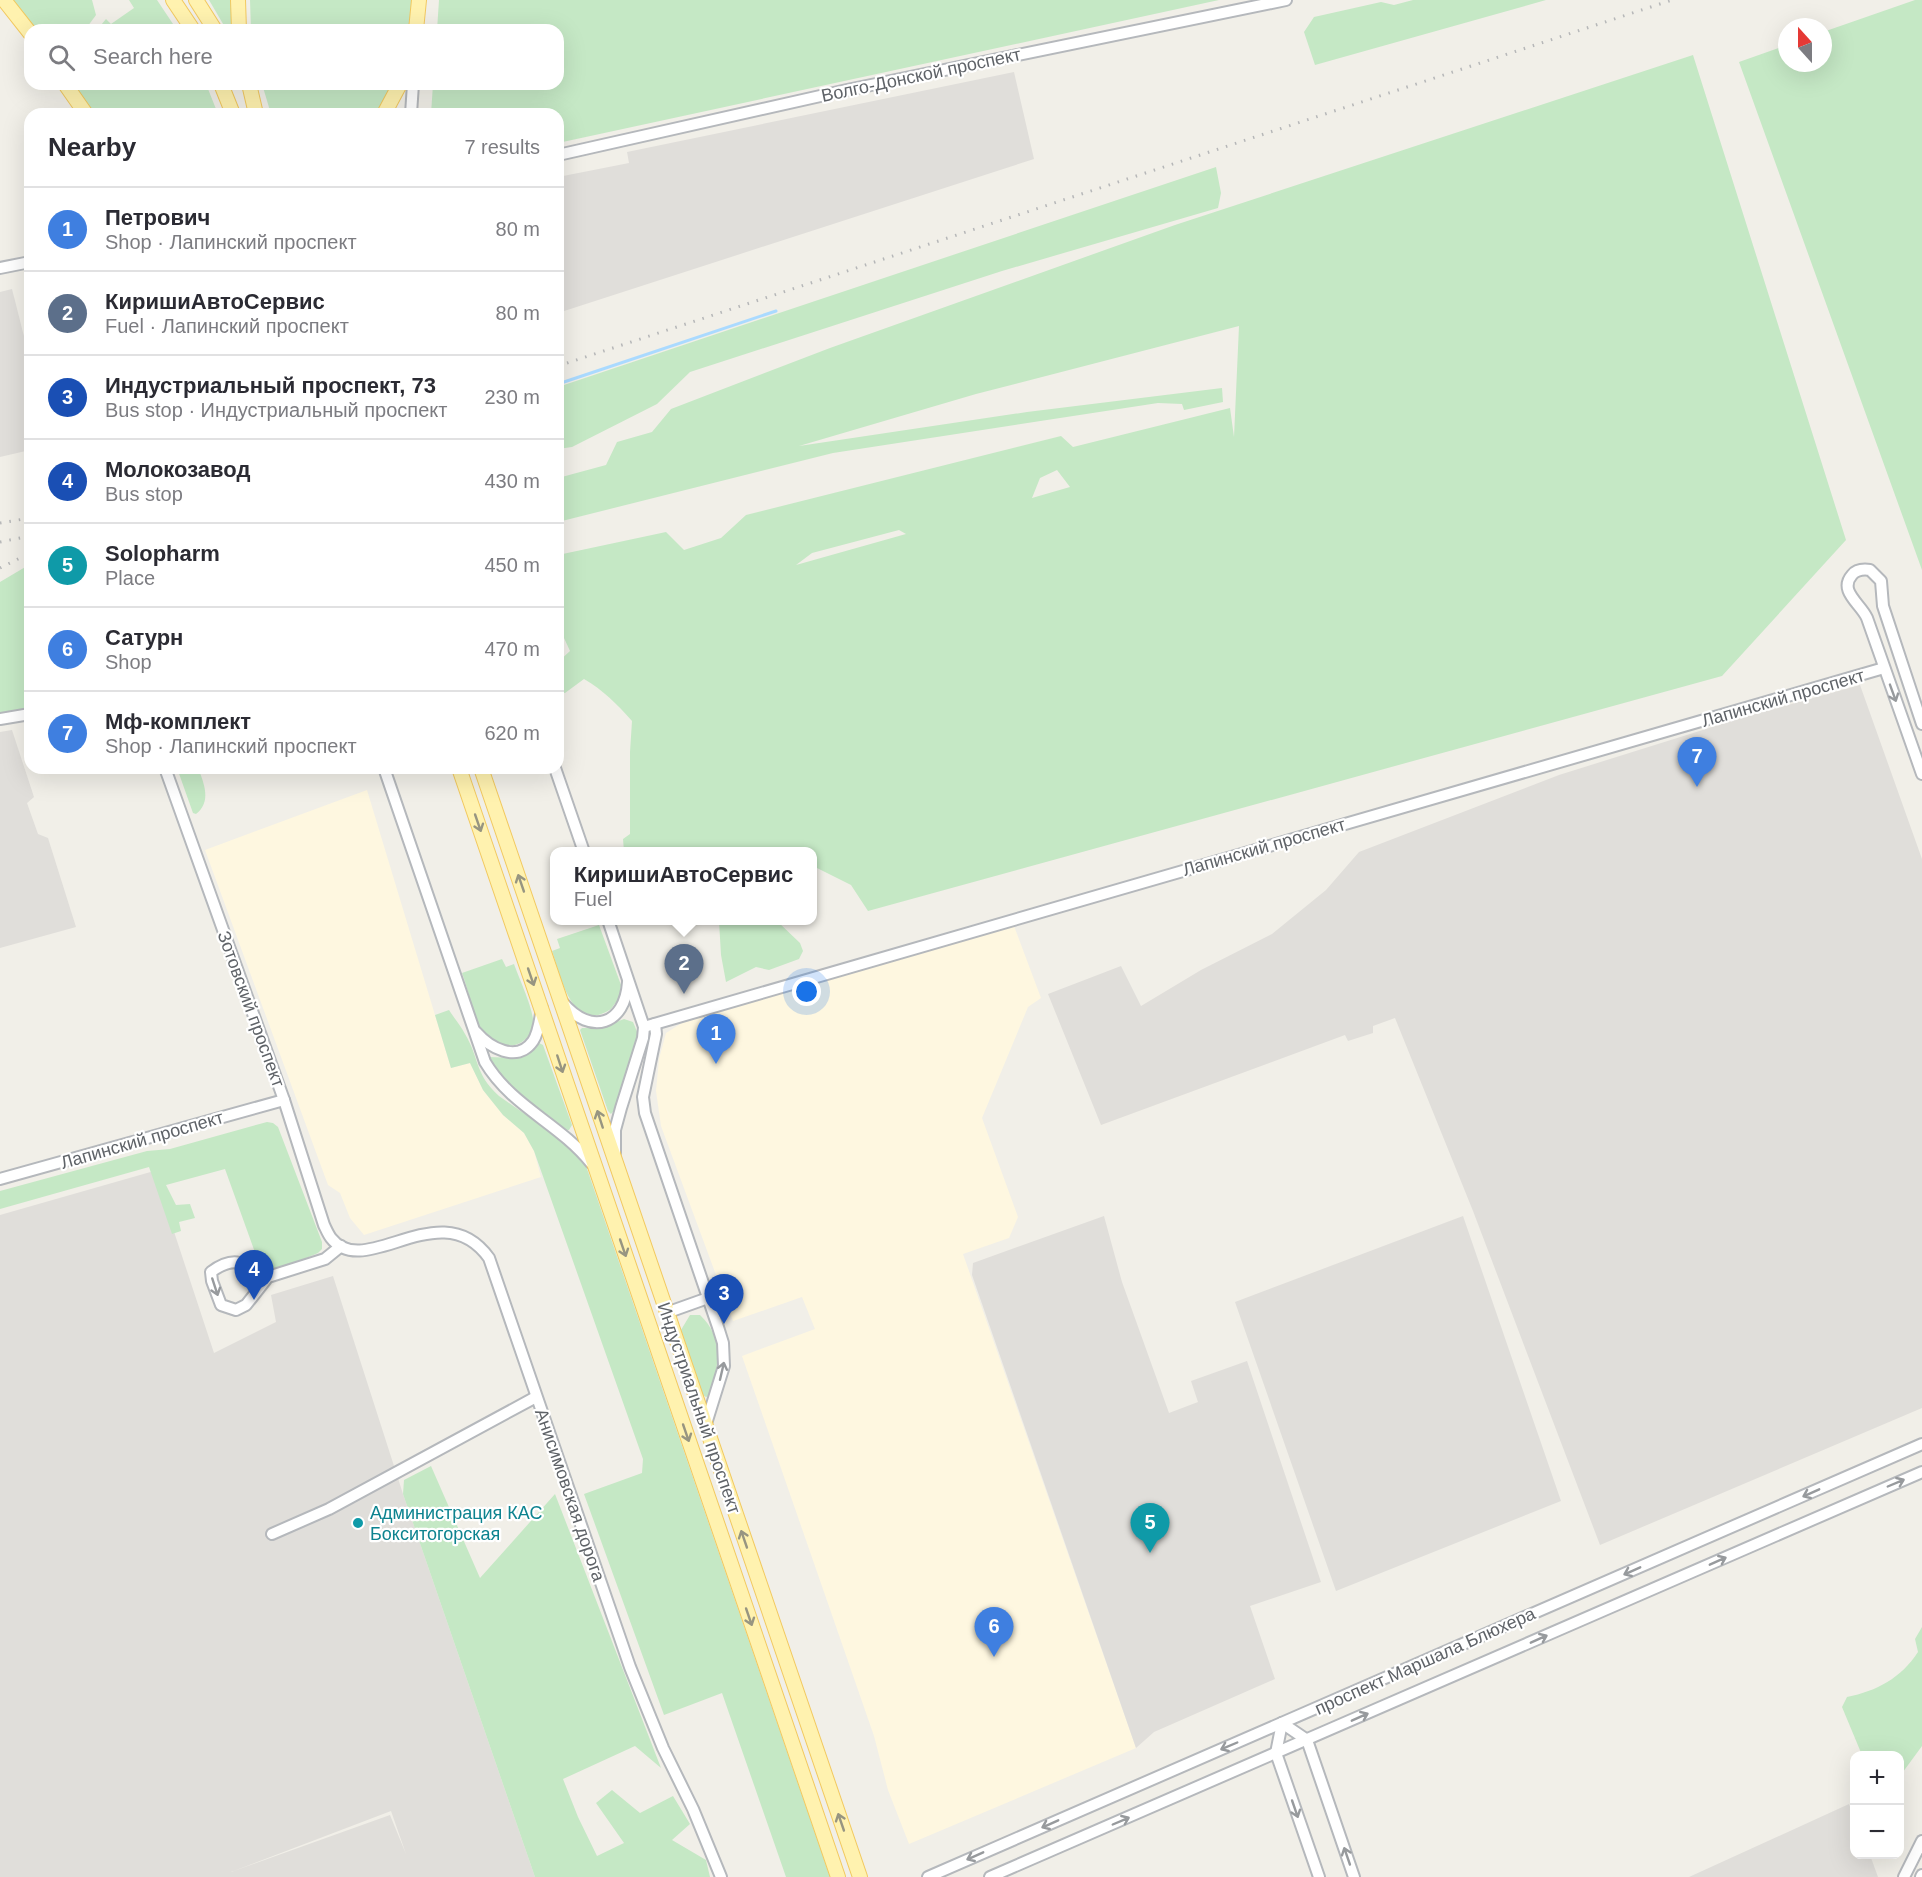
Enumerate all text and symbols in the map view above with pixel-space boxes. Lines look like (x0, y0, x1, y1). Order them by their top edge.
north arrow (1778, 18, 1832, 72)
search box (24, 24, 564, 90)
icon: search (45, 41, 78, 74)
text: Search here (93, 44, 213, 69)
street label: Волго-Донской проспект (819, 44, 1023, 106)
text: Nearby (48, 132, 136, 162)
text: 7 results (464, 136, 540, 158)
text: Петрович (105, 205, 210, 230)
text: 1 (62, 218, 73, 240)
text: 80 m (496, 218, 540, 240)
text: Shop · Лапинский проспект (105, 231, 357, 253)
text: КиришиАвтоСервис (105, 289, 325, 314)
text: 2 (62, 302, 73, 324)
text: 80 m (496, 302, 540, 324)
text: Fuel · Лапинский проспект (105, 315, 349, 337)
text: Индустриальный проспект, 73 (105, 373, 436, 398)
text: 3 (62, 386, 73, 408)
text: 230 m (484, 386, 540, 408)
text: Bus stop · Индустриальный проспект (105, 399, 447, 421)
text: Молокозавод (105, 457, 250, 482)
text: 4 (62, 470, 73, 492)
text: 430 m (484, 470, 540, 492)
text: Bus stop (105, 483, 183, 505)
text: Solopharm (105, 541, 220, 566)
text: 5 (62, 554, 73, 576)
text: 450 m (484, 554, 540, 576)
text: Place (105, 567, 155, 589)
text: Сатурн (105, 625, 183, 650)
text: 6 (62, 638, 73, 660)
text: 470 m (484, 638, 540, 660)
text: Shop (105, 651, 152, 673)
street label: Лапинский проспект (1699, 665, 1867, 731)
one-way arrow (1889, 683, 1900, 702)
text: Мф-комплект (105, 709, 251, 734)
text: 7 (62, 722, 73, 744)
text: 620 m (484, 722, 540, 744)
text: Shop · Лапинский проспект (105, 735, 357, 757)
pin: 7 (1678, 738, 1716, 787)
one-way arrow (473, 813, 484, 832)
street label: Лапинский проспект (1180, 814, 1348, 880)
popup (550, 847, 817, 925)
text: КиришиАвтоСервис (574, 862, 793, 887)
one-way arrow (515, 874, 526, 893)
text: Fuel (574, 888, 613, 910)
street label: Зотовский проспект (213, 928, 289, 1090)
pin: 2 (664, 944, 704, 994)
one-way arrow (527, 967, 538, 986)
your location (792, 977, 821, 1006)
pin: 1 (696, 1014, 736, 1064)
one-way arrow (556, 1054, 567, 1073)
street label: Лапинский проспект (58, 1107, 226, 1173)
one-way arrow (594, 1110, 605, 1129)
one-way arrow (618, 1238, 629, 1257)
pin: 4 (234, 1250, 274, 1300)
pin: 3 (704, 1274, 744, 1324)
one-way arrow (210, 1277, 221, 1296)
street label: Индустриальный проспект (653, 1300, 745, 1516)
one-way arrow (717, 1362, 728, 1382)
street label: Анисимовская дорога (531, 1406, 609, 1585)
one-way arrow (681, 1423, 692, 1442)
one-way arrow (1887, 1477, 1905, 1488)
one-way arrow (1802, 1488, 1820, 1499)
place label: Администрация КАС Бокситогорская (370, 1503, 542, 1544)
pin: 5 (1130, 1504, 1170, 1553)
marker: Администрация КАС Бокситогорская (351, 1516, 365, 1530)
one-way arrow (737, 1530, 748, 1548)
one-way arrow (1708, 1555, 1726, 1566)
one-way arrow (1623, 1566, 1641, 1577)
street label: проспект Маршала Блюхера (1312, 1603, 1539, 1719)
one-way arrow (744, 1607, 755, 1626)
pin: 6 (974, 1608, 1014, 1657)
one-way arrow (1529, 1633, 1548, 1644)
one-way arrow (1351, 1711, 1369, 1722)
one-way arrow (1220, 1741, 1238, 1752)
map controls (1850, 1751, 1904, 1859)
button: + (1850, 1751, 1904, 1805)
one-way arrow (1290, 1799, 1301, 1818)
button: − (1850, 1805, 1904, 1859)
one-way arrow (834, 1813, 845, 1832)
one-way arrow (1112, 1815, 1130, 1826)
one-way arrow (1041, 1818, 1059, 1830)
one-way arrow (1341, 1847, 1352, 1866)
one-way arrow (966, 1852, 984, 1863)

